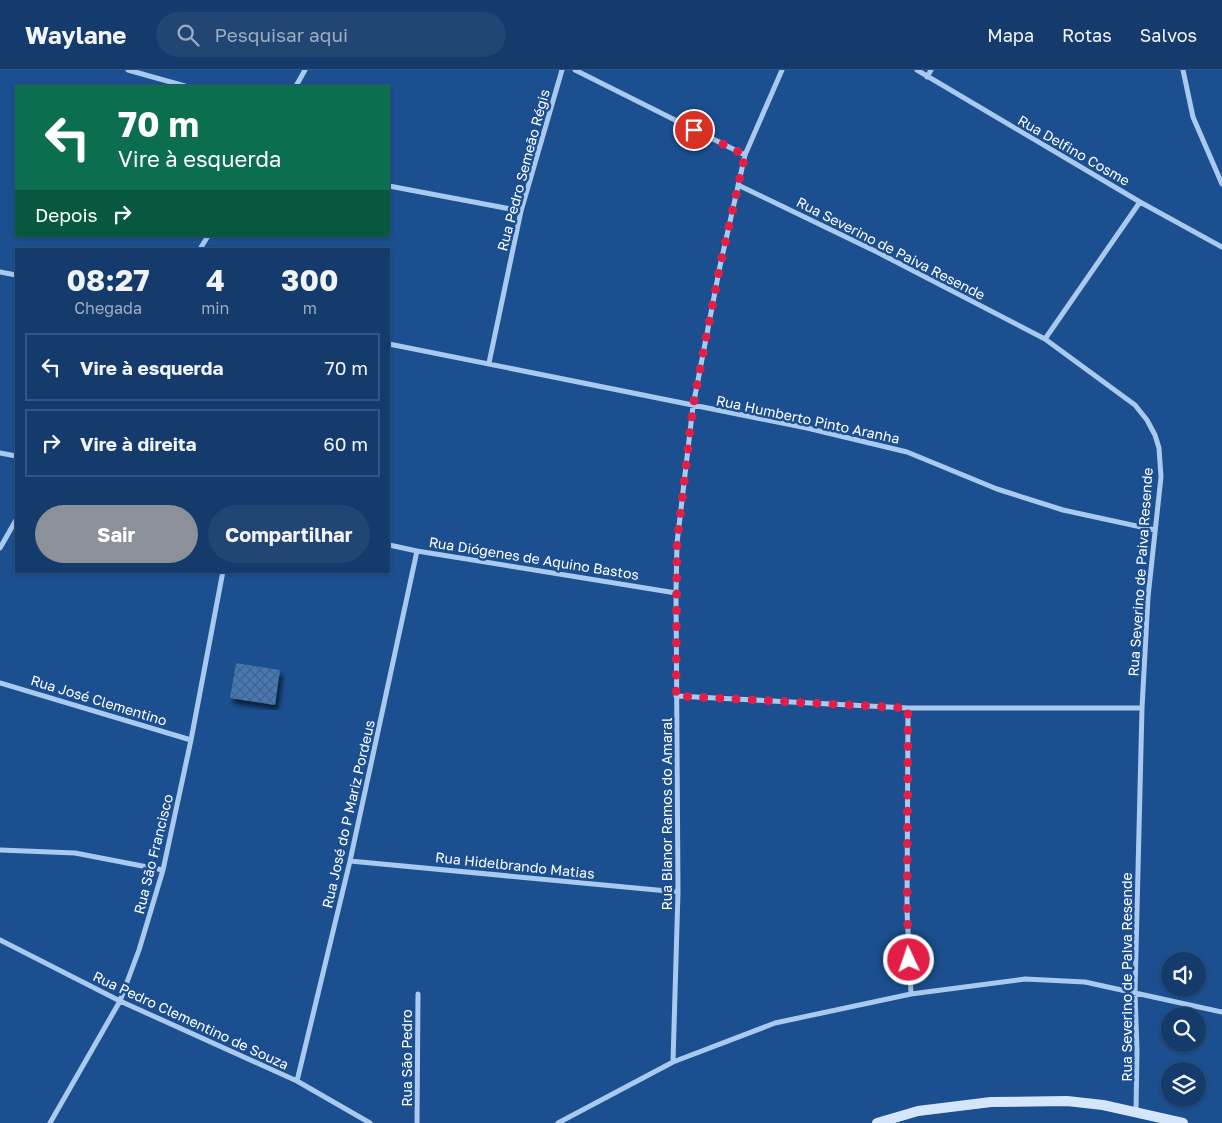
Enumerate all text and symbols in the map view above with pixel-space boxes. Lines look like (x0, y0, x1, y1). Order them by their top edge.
search box (156, 12, 506, 57)
text: Waylane (25, 20, 126, 49)
icon: search (174, 21, 202, 49)
text: Pesquisar aqui (214, 23, 348, 46)
text: Mapa (987, 24, 1034, 46)
text: Rotas (1062, 24, 1112, 46)
text: Salvos (1140, 24, 1197, 46)
street label: Rua Pedro Semeão Régis (493, 87, 553, 253)
text: 70 m (118, 103, 199, 145)
icon: left (35, 105, 100, 170)
pin (673, 109, 715, 151)
street label: Rua Delfino Cosme (1015, 111, 1133, 189)
icon: arrive (680, 116, 708, 144)
text: Vire à esquerda (118, 145, 282, 172)
street label: Rua Severino de Paiva Resende (794, 193, 988, 303)
icon: right (108, 200, 136, 228)
text: Depois (35, 203, 98, 226)
text: 08:27 (67, 262, 150, 298)
text: 4 (206, 262, 225, 298)
text: 300 (281, 262, 338, 298)
text: Chegada (74, 298, 142, 318)
text: min (201, 298, 229, 318)
text: m (303, 298, 317, 318)
icon: left (37, 353, 65, 381)
text: Vire à esquerda (80, 356, 223, 379)
text: 70 m (325, 356, 368, 379)
street label: Rua Humberto Pinto Aranha (715, 391, 901, 447)
icon: right (37, 429, 65, 457)
text: Vire à direita (80, 432, 197, 455)
text: 60 m (323, 432, 368, 455)
street label: Rua Severino de Paiva Resende (1124, 467, 1156, 677)
button: Sair (35, 505, 198, 563)
button: Compartilhar (208, 505, 370, 563)
street label: Rua Diógenes de Aquino Bastos (428, 533, 640, 583)
street label: Rua José Clementino (29, 671, 169, 729)
street label: Rua Bianor Ramos do Amaral (658, 717, 675, 911)
street label: Rua José do P Mariz Pordeus (318, 718, 378, 910)
street label: Rua São Francisco (130, 792, 176, 916)
street label: Rua Hidelbrando Matias (434, 848, 596, 882)
street label: Rua Severino de Paiva Resende (1118, 872, 1135, 1082)
position arrow (882, 933, 934, 985)
map controls (1161, 952, 1206, 1107)
button: sound (1161, 952, 1206, 997)
street label: Rua Pedro Clementino de Souza (90, 967, 292, 1073)
button: search (1161, 1007, 1206, 1052)
street label: Rua São Pedro (398, 1009, 415, 1107)
button: layers (1161, 1062, 1206, 1107)

